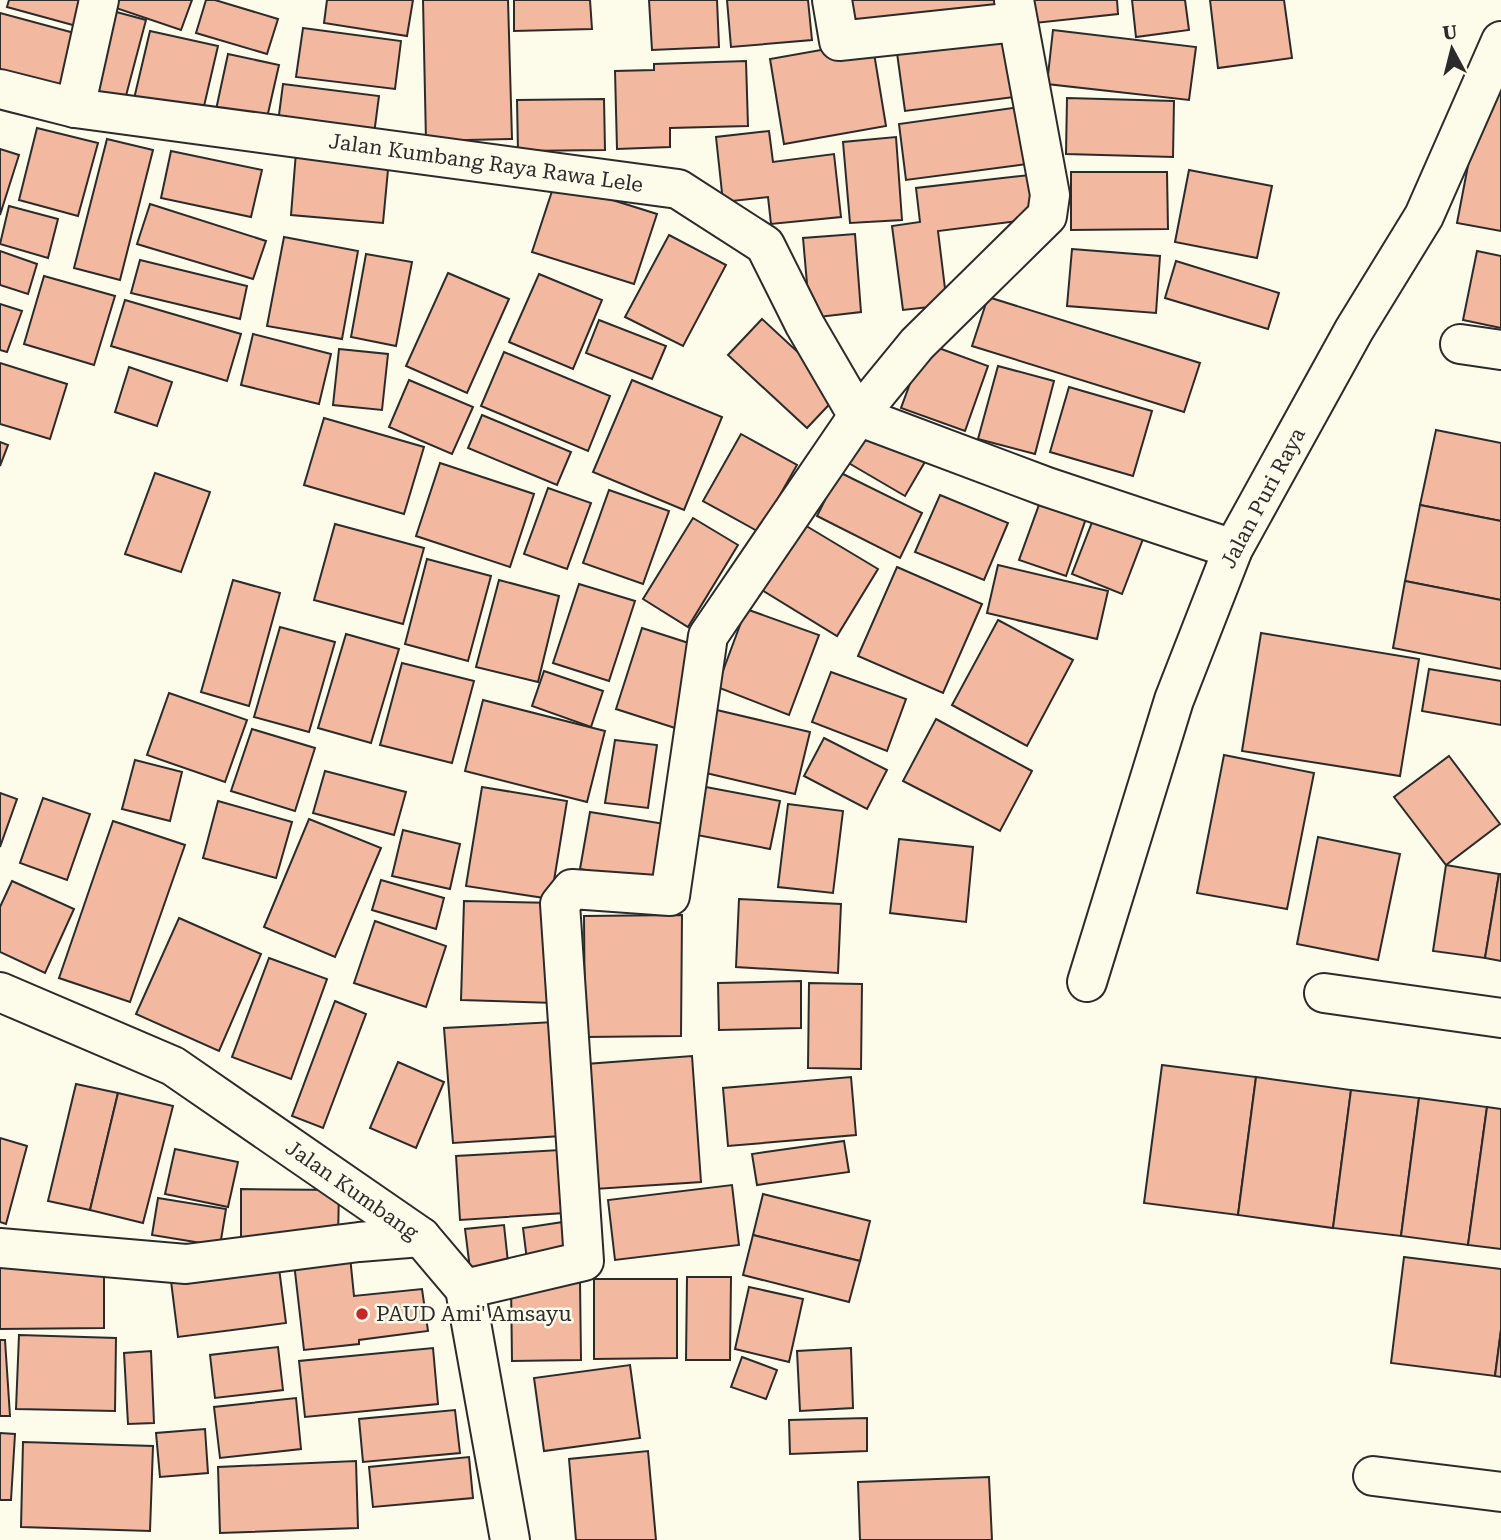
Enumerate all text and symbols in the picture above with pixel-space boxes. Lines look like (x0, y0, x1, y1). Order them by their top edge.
north arrow (1417, 14, 1487, 84)
text: U (1441, 20, 1459, 45)
street label: Jalan Kumbang Raya Rawa Lele (327, 129, 645, 197)
street label: Jalan Puri Raya (1216, 423, 1310, 572)
street label: Jalan Kumbang (281, 1135, 423, 1245)
place label: PAUD Ami' Amsayu (376, 1302, 572, 1326)
marker: PAUD Ami' Amsayu (354, 1306, 370, 1322)

